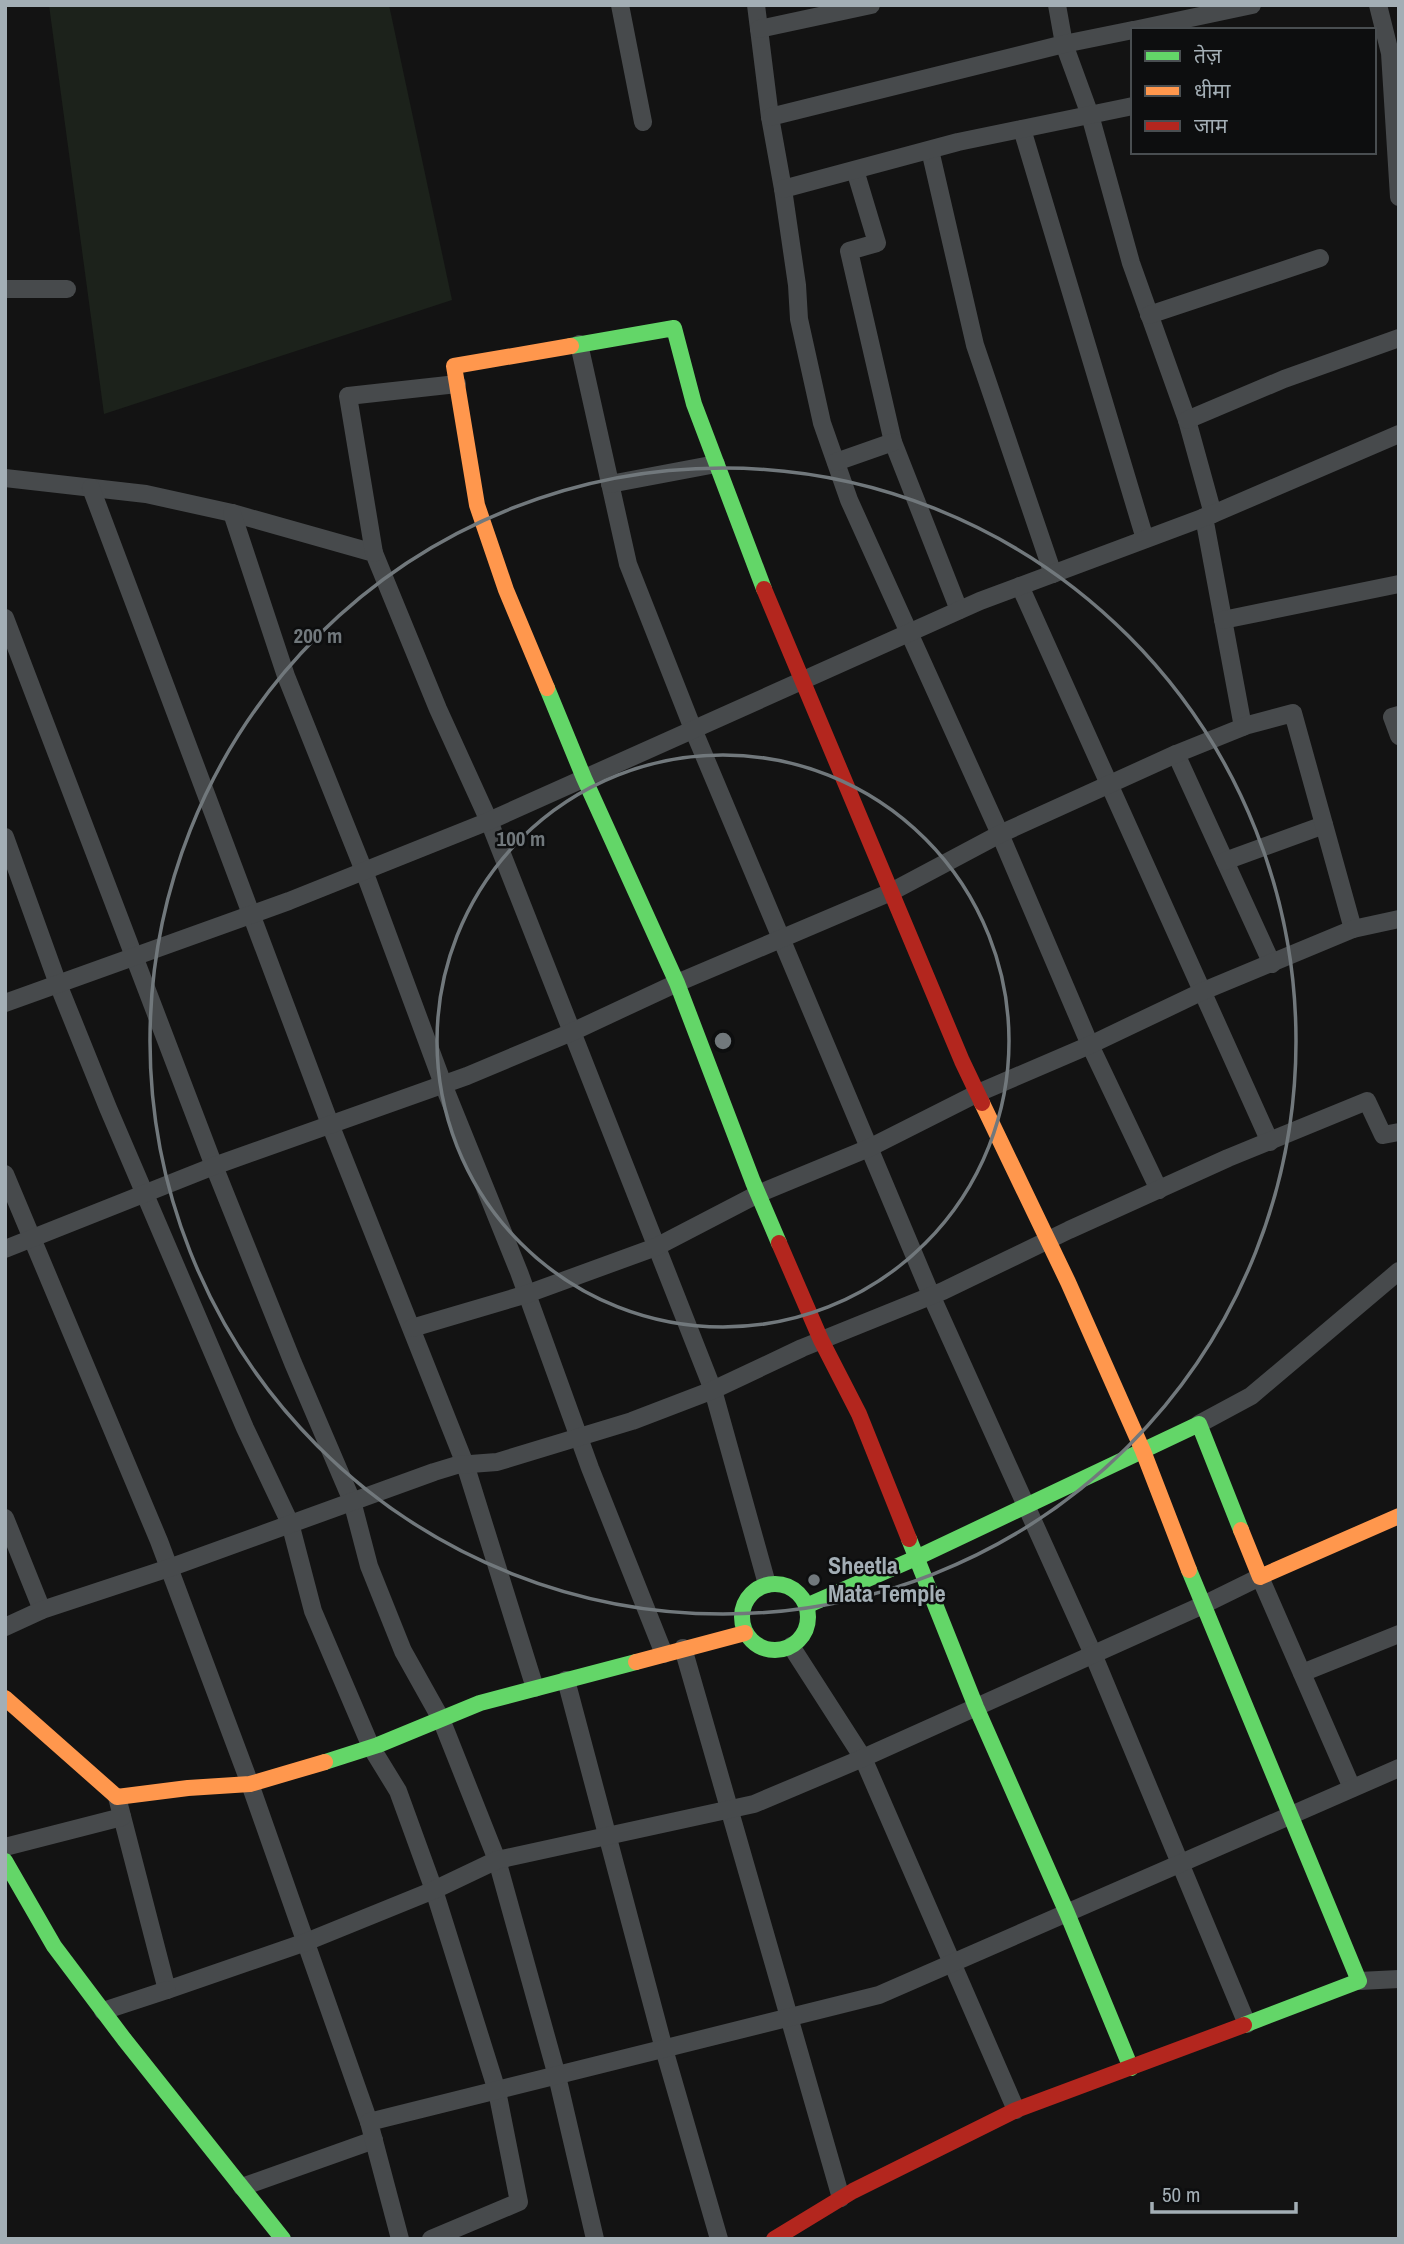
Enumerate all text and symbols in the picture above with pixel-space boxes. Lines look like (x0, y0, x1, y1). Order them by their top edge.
legend (1131, 28, 1376, 154)
text: तेज़ (1194, 41, 1222, 70)
text: धीमा (1194, 76, 1231, 105)
text: जाम (1194, 111, 1228, 140)
text: 200 m (294, 621, 342, 650)
text: 100 m (497, 824, 545, 853)
centre of rings (711, 1029, 735, 1053)
place label: Sheetla Mata Temple (828, 1549, 946, 1609)
marker: Sheetla Mata Temple (806, 1572, 822, 1588)
scale bar (1152, 2170, 1296, 2214)
text: 50 m (1162, 2180, 1200, 2209)

